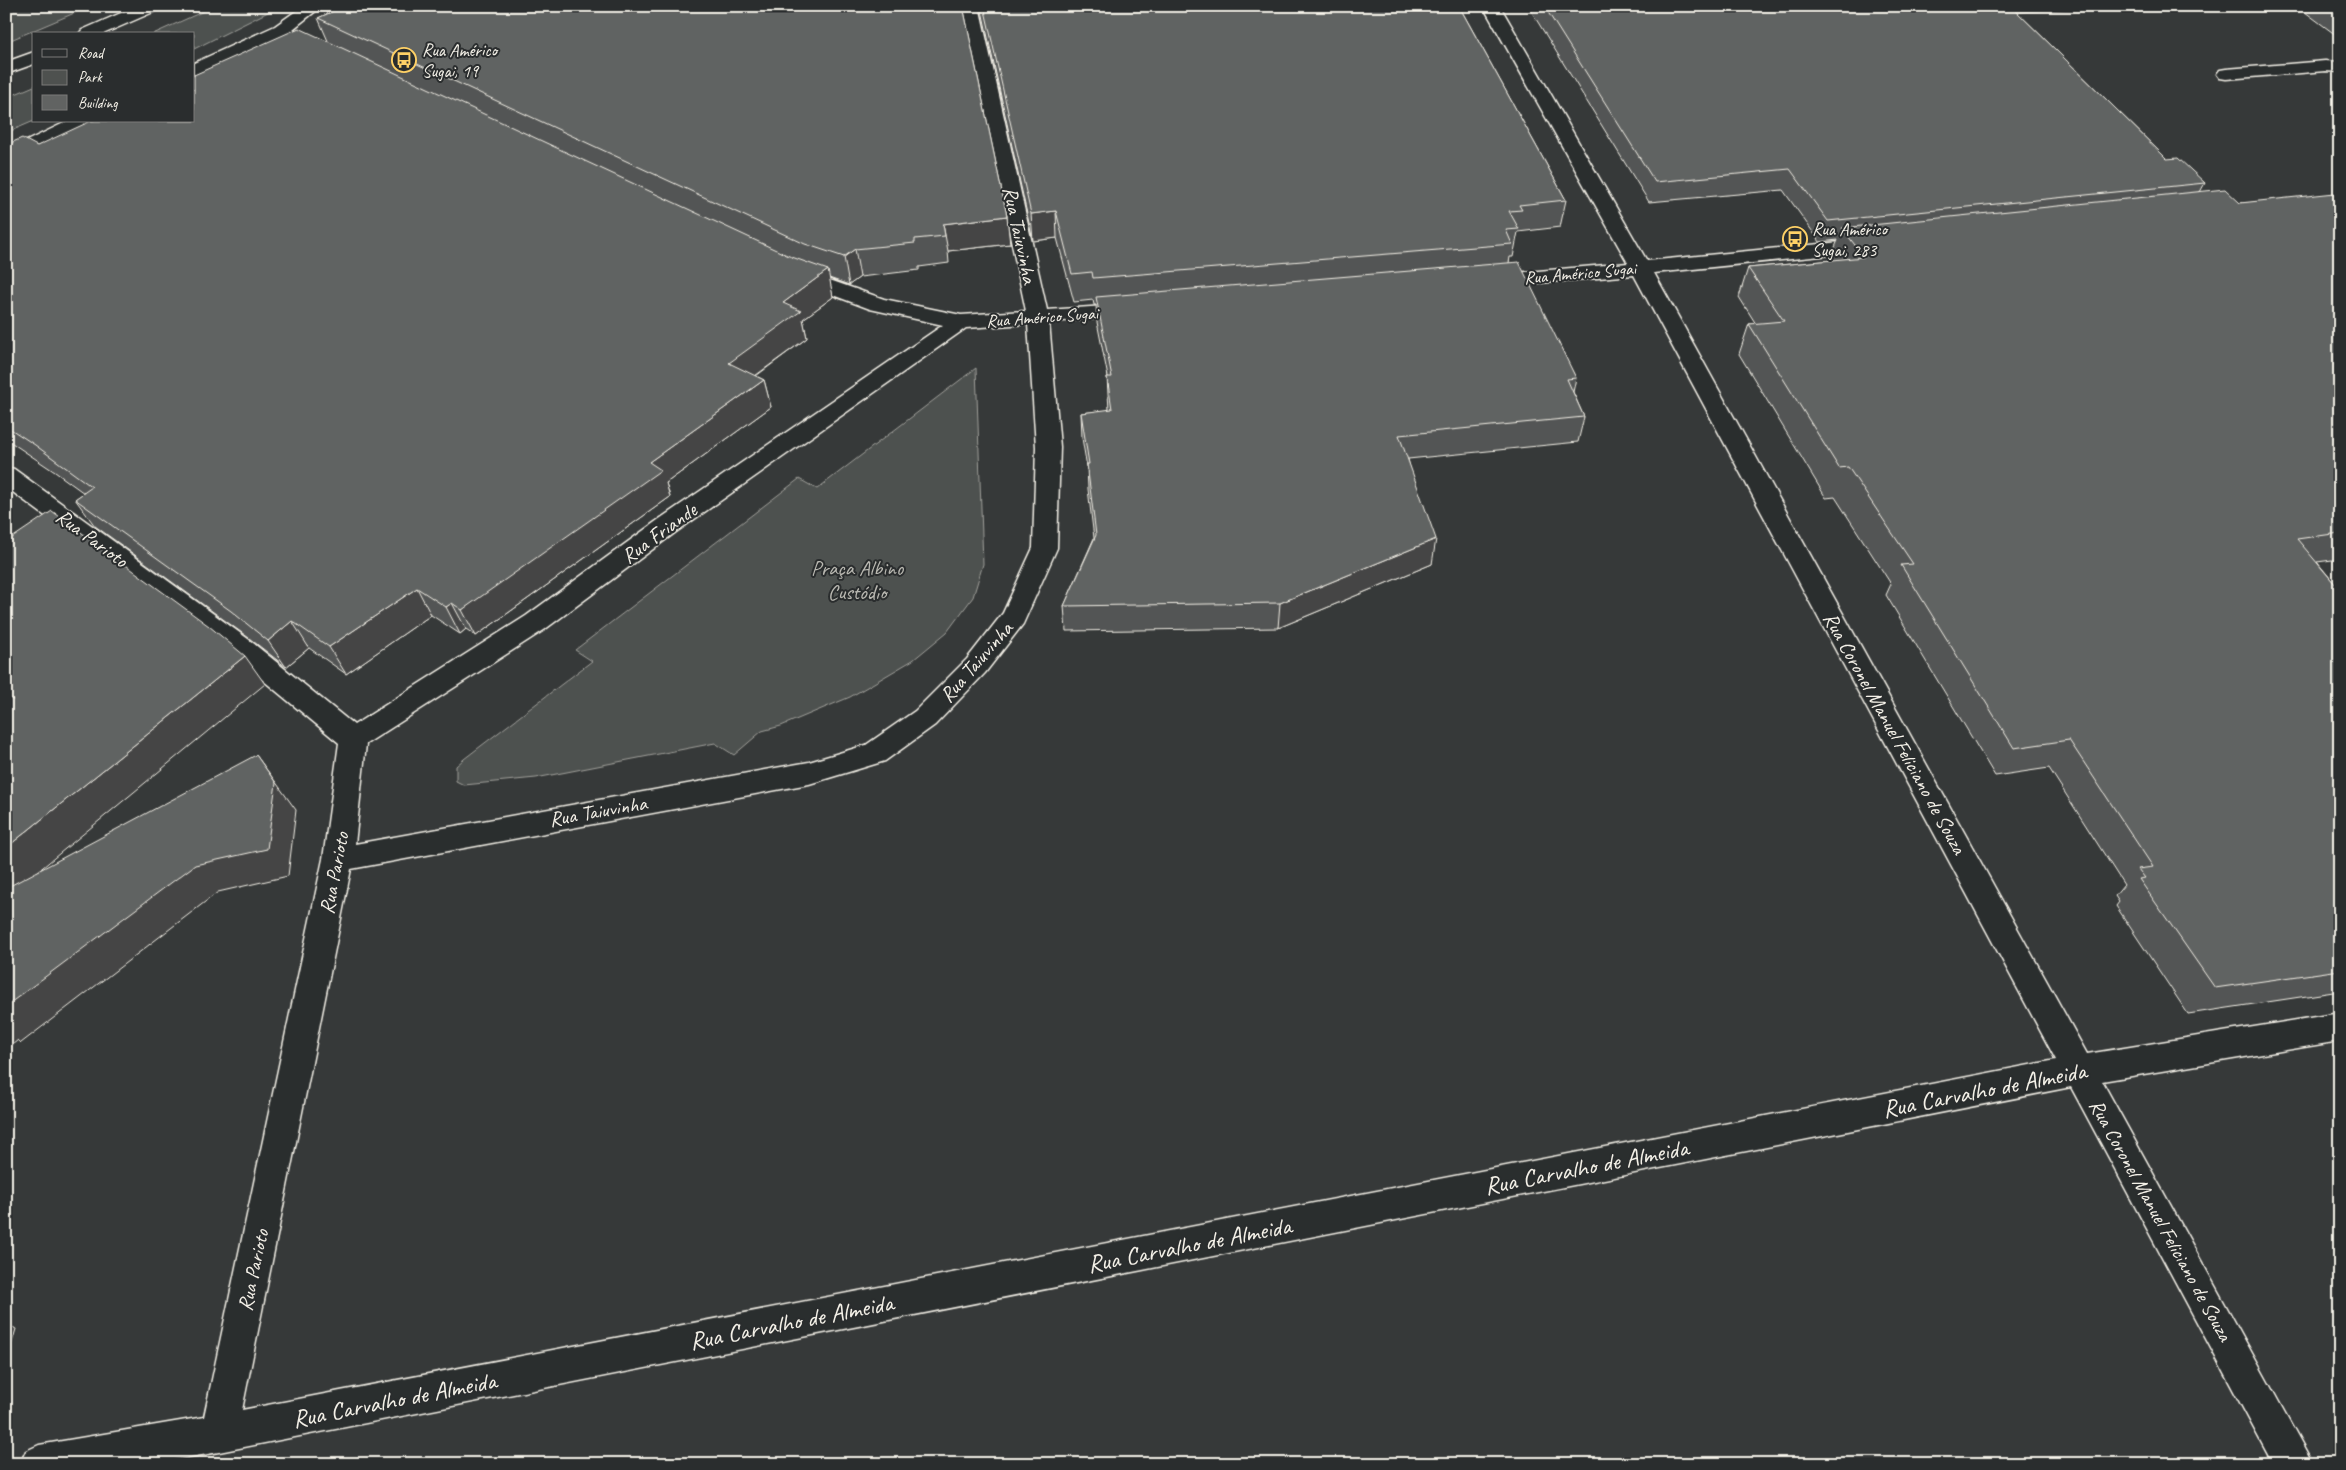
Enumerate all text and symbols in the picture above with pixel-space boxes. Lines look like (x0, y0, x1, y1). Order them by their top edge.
legend (32, 32, 195, 122)
place label: Rua Américo Sugai, 19 (422, 39, 499, 82)
text: Road (78, 44, 105, 63)
bus stop icon: Rua Américo Sugai, 19 (391, 47, 417, 73)
text: Park (78, 68, 103, 87)
text: Building (78, 94, 118, 113)
street label: Rua Taiuvinha (997, 184, 1043, 288)
place label: Rua Américo Sugai, 283 (1812, 218, 1889, 261)
bus stop icon: Rua Américo Sugai, 283 (1782, 226, 1808, 252)
street label: Rua Américo Sugai (1523, 257, 1640, 289)
street label: Rua Américo Sugai (985, 302, 1101, 332)
street label: Rua Friande (616, 496, 703, 569)
street label: Rua Parioto (51, 503, 134, 574)
park label: Praça Albino Custódio (811, 555, 905, 605)
street label: Rua Coronel Manuel Feliciano de Souza (1818, 608, 1973, 860)
street label: Rua Taiuvinha (934, 615, 1019, 708)
street label: Rua Taiuvinha (547, 789, 651, 832)
street label: Rua Parioto (313, 828, 355, 916)
street label: Rua Carvalho de Almeida (1880, 1054, 2091, 1125)
street label: Rua Coronel Manuel Feliciano de Souza (2084, 1095, 2239, 1347)
street label: Rua Carvalho de Almeida (1482, 1131, 1693, 1202)
street label: Rua Carvalho de Almeida (1085, 1209, 1296, 1280)
street label: Rua Parioto (232, 1225, 275, 1313)
street label: Rua Carvalho de Almeida (687, 1286, 898, 1357)
street label: Rua Carvalho de Almeida (290, 1364, 501, 1435)

